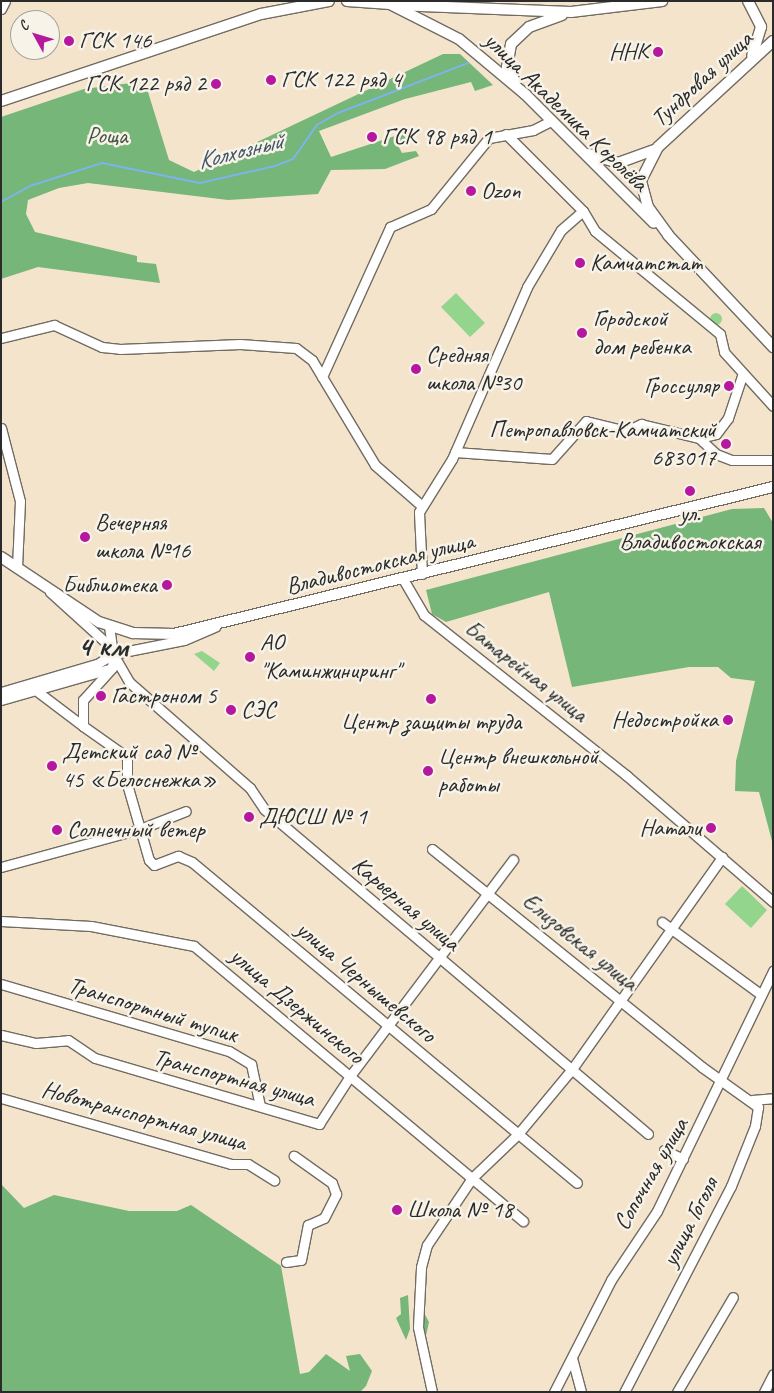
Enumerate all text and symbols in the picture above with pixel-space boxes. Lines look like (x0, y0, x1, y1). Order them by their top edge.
north arrow (10, 10, 60, 60)
text: С (15, 18, 33, 34)
street label: Тундровая улица (644, 24, 760, 134)
place label: ГСК 146 (79, 27, 152, 55)
street label: улица Академика Королёва (479, 27, 653, 197)
marker: ГСК 146 (63, 35, 75, 47)
place label: ННК (609, 38, 648, 66)
marker: ННК (652, 46, 664, 58)
place label: ГСК 122 ряд 4 (281, 66, 401, 94)
place label: ГСК 122 ряд 2 (86, 70, 206, 98)
marker: ГСК 122 ряд 4 (265, 74, 277, 86)
marker: ГСК 122 ряд 2 (210, 78, 222, 90)
park label: Роща (87, 122, 127, 150)
place label: ГСК 98 ряд 1 (382, 123, 492, 151)
water label: Колхозный (194, 126, 286, 176)
marker: ГСК 98 ряд 1 (366, 131, 378, 143)
place label: Ozon (481, 177, 520, 205)
marker: Ozon (465, 185, 477, 197)
place label: Камчатстат (590, 249, 702, 277)
marker: Камчатстат (574, 257, 586, 269)
place label: Городской дом ребенка (593, 305, 690, 361)
marker: Городской дом ребенка (575, 326, 589, 340)
place label: Средняя школа №30 (426, 341, 521, 397)
marker: Средняя школа №30 (410, 363, 422, 375)
place label: Гроссуляр (644, 372, 719, 400)
marker: Гроссуляр (723, 380, 735, 392)
place label: Петропавловск-Камчатский 683017 (489, 416, 716, 472)
marker: Петропавловск-Камчатский 683017 (720, 438, 732, 450)
marker: ул. Владивостокская (684, 485, 696, 497)
place label: ул. Владивостокская (620, 500, 760, 556)
place label: Вечерняя школа №16 (95, 509, 190, 565)
street label: Владивостокская улица (283, 527, 477, 601)
marker: Вечерняя школа №16 (79, 531, 91, 543)
place label: Библиотека (63, 571, 157, 599)
marker: Библиотека (161, 579, 173, 591)
street label: Батарейная улица (458, 613, 594, 729)
place label: АО "Каминжиниринг" (260, 629, 400, 685)
district label: 4 км (78, 630, 128, 664)
marker: АО "Каминжиниринг" (244, 651, 256, 663)
place label: Гастроном 5 (111, 682, 217, 710)
marker: Гастроном 5 (95, 690, 107, 702)
marker: Центр защиты труда (425, 693, 437, 705)
place label: СЭС (241, 696, 276, 724)
marker: СЭС (225, 704, 237, 716)
place label: Недостройка (611, 706, 718, 734)
place label: Центр защиты труда (339, 708, 523, 736)
marker: Недостройка (722, 714, 734, 726)
place label: Детский сад № 45 «Белоснежка» (62, 738, 217, 794)
place label: Центр внешкольной работы (438, 743, 598, 799)
marker: Детский сад № 45 «Белоснежка» (46, 760, 58, 772)
marker: Центр внешкольной работы (422, 765, 434, 777)
place label: ДЮСШ № 1 (259, 803, 367, 831)
marker: ДЮСШ № 1 (243, 811, 255, 823)
place label: Натали (639, 814, 701, 842)
place label: Солнечный ветер (67, 816, 204, 844)
marker: Натали (705, 822, 717, 834)
marker: Солнечный ветер (51, 824, 63, 836)
street label: Карьерная улица (345, 850, 467, 958)
street label: Елизовская улица (516, 886, 644, 998)
street label: улица Чернышевского (290, 915, 442, 1049)
street label: улица Дзержинского (225, 942, 369, 1070)
street label: Транспортный тупик (65, 971, 241, 1049)
street label: Транспортная улица (149, 1042, 319, 1114)
street label: Новотранспортная улица (39, 1075, 249, 1157)
street label: Сопочная улица (607, 1112, 695, 1236)
street label: улица Гоголя (656, 1173, 724, 1271)
place label: Школа № 18 (407, 1196, 513, 1224)
marker: Школа № 18 (391, 1204, 403, 1216)

